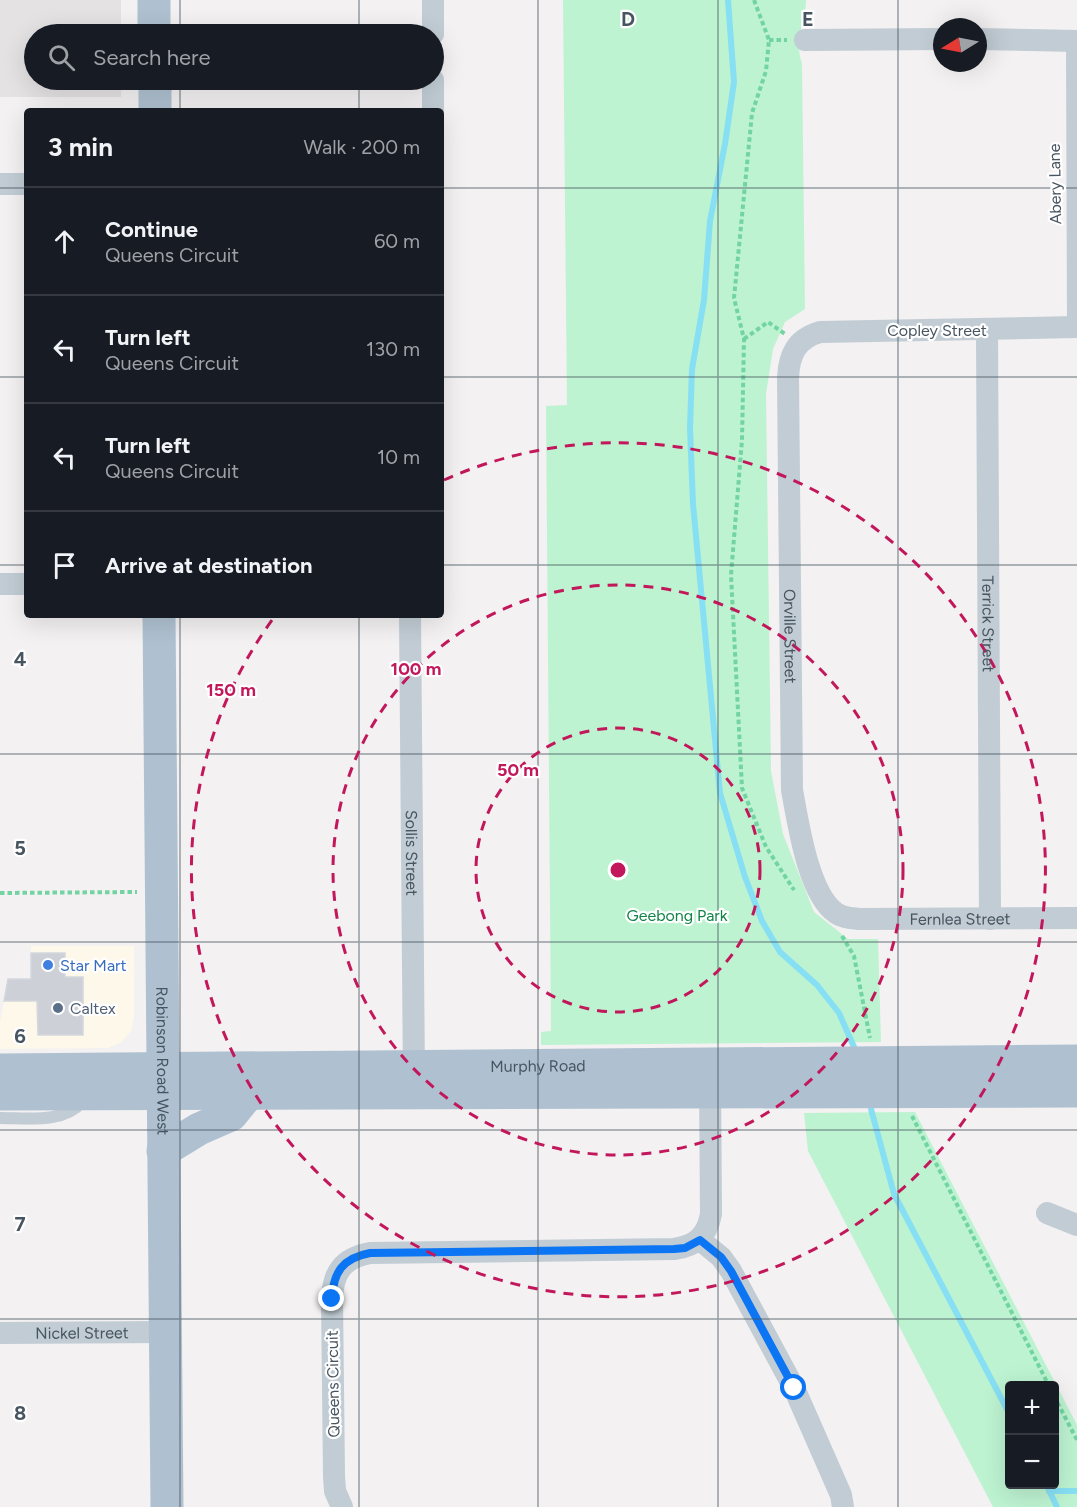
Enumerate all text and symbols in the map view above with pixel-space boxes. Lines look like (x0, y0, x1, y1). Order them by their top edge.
text: D (621, 7, 635, 31)
text: E (802, 7, 814, 31)
north arrow (933, 18, 987, 72)
search box (24, 24, 444, 90)
icon: search (45, 41, 78, 74)
text: Search here (93, 44, 211, 71)
text: 3 min (48, 131, 113, 163)
text: Walk · 200 m (304, 135, 420, 159)
street label: Abery Lane (1045, 143, 1065, 225)
text: Continue (105, 216, 198, 243)
icon: ahead (48, 225, 81, 258)
text: 60 m (374, 229, 420, 253)
text: Queens Circuit (105, 243, 239, 267)
street label: Copley Street (887, 321, 987, 340)
text: Turn left (105, 324, 191, 351)
icon: left (48, 333, 81, 366)
text: 130 m (366, 337, 420, 361)
text: Queens Circuit (105, 351, 239, 375)
text: Turn left (105, 432, 191, 459)
icon: left (48, 441, 81, 474)
text: 10 m (377, 445, 420, 469)
text: Queens Circuit (105, 459, 239, 483)
icon: arrive (48, 549, 81, 582)
text: Arrive at destination (105, 552, 313, 579)
street label: Terrick Street (979, 576, 998, 672)
street label: Orville Street (781, 589, 800, 683)
text: 4 (14, 647, 27, 671)
text: 100 m (391, 658, 441, 680)
text: 150 m (206, 679, 256, 701)
text: 50 m (497, 759, 539, 781)
street label: Sollis Street (402, 810, 422, 896)
text: 5 (14, 836, 26, 860)
centre of rings (608, 860, 628, 880)
park label: Geebong Park (627, 906, 728, 925)
street label: Fernlea Street (909, 909, 1011, 928)
place label: Star Mart (60, 956, 127, 975)
marker: Star Mart (41, 958, 55, 972)
street label: Robinson Road West (153, 986, 173, 1135)
place label: Caltex (70, 999, 116, 1018)
marker: Caltex (51, 1001, 65, 1015)
text: 6 (14, 1024, 26, 1048)
street label: Murphy Road (490, 1056, 586, 1075)
text: 7 (14, 1212, 26, 1236)
route end (318, 1285, 344, 1311)
street label: Nickel Street (35, 1323, 129, 1342)
street label: Queens Circuit (323, 1330, 343, 1438)
route start (780, 1374, 806, 1400)
map controls (1005, 1381, 1059, 1489)
button: + (1005, 1381, 1059, 1435)
text: 8 (14, 1401, 26, 1425)
button: − (1005, 1435, 1059, 1489)

